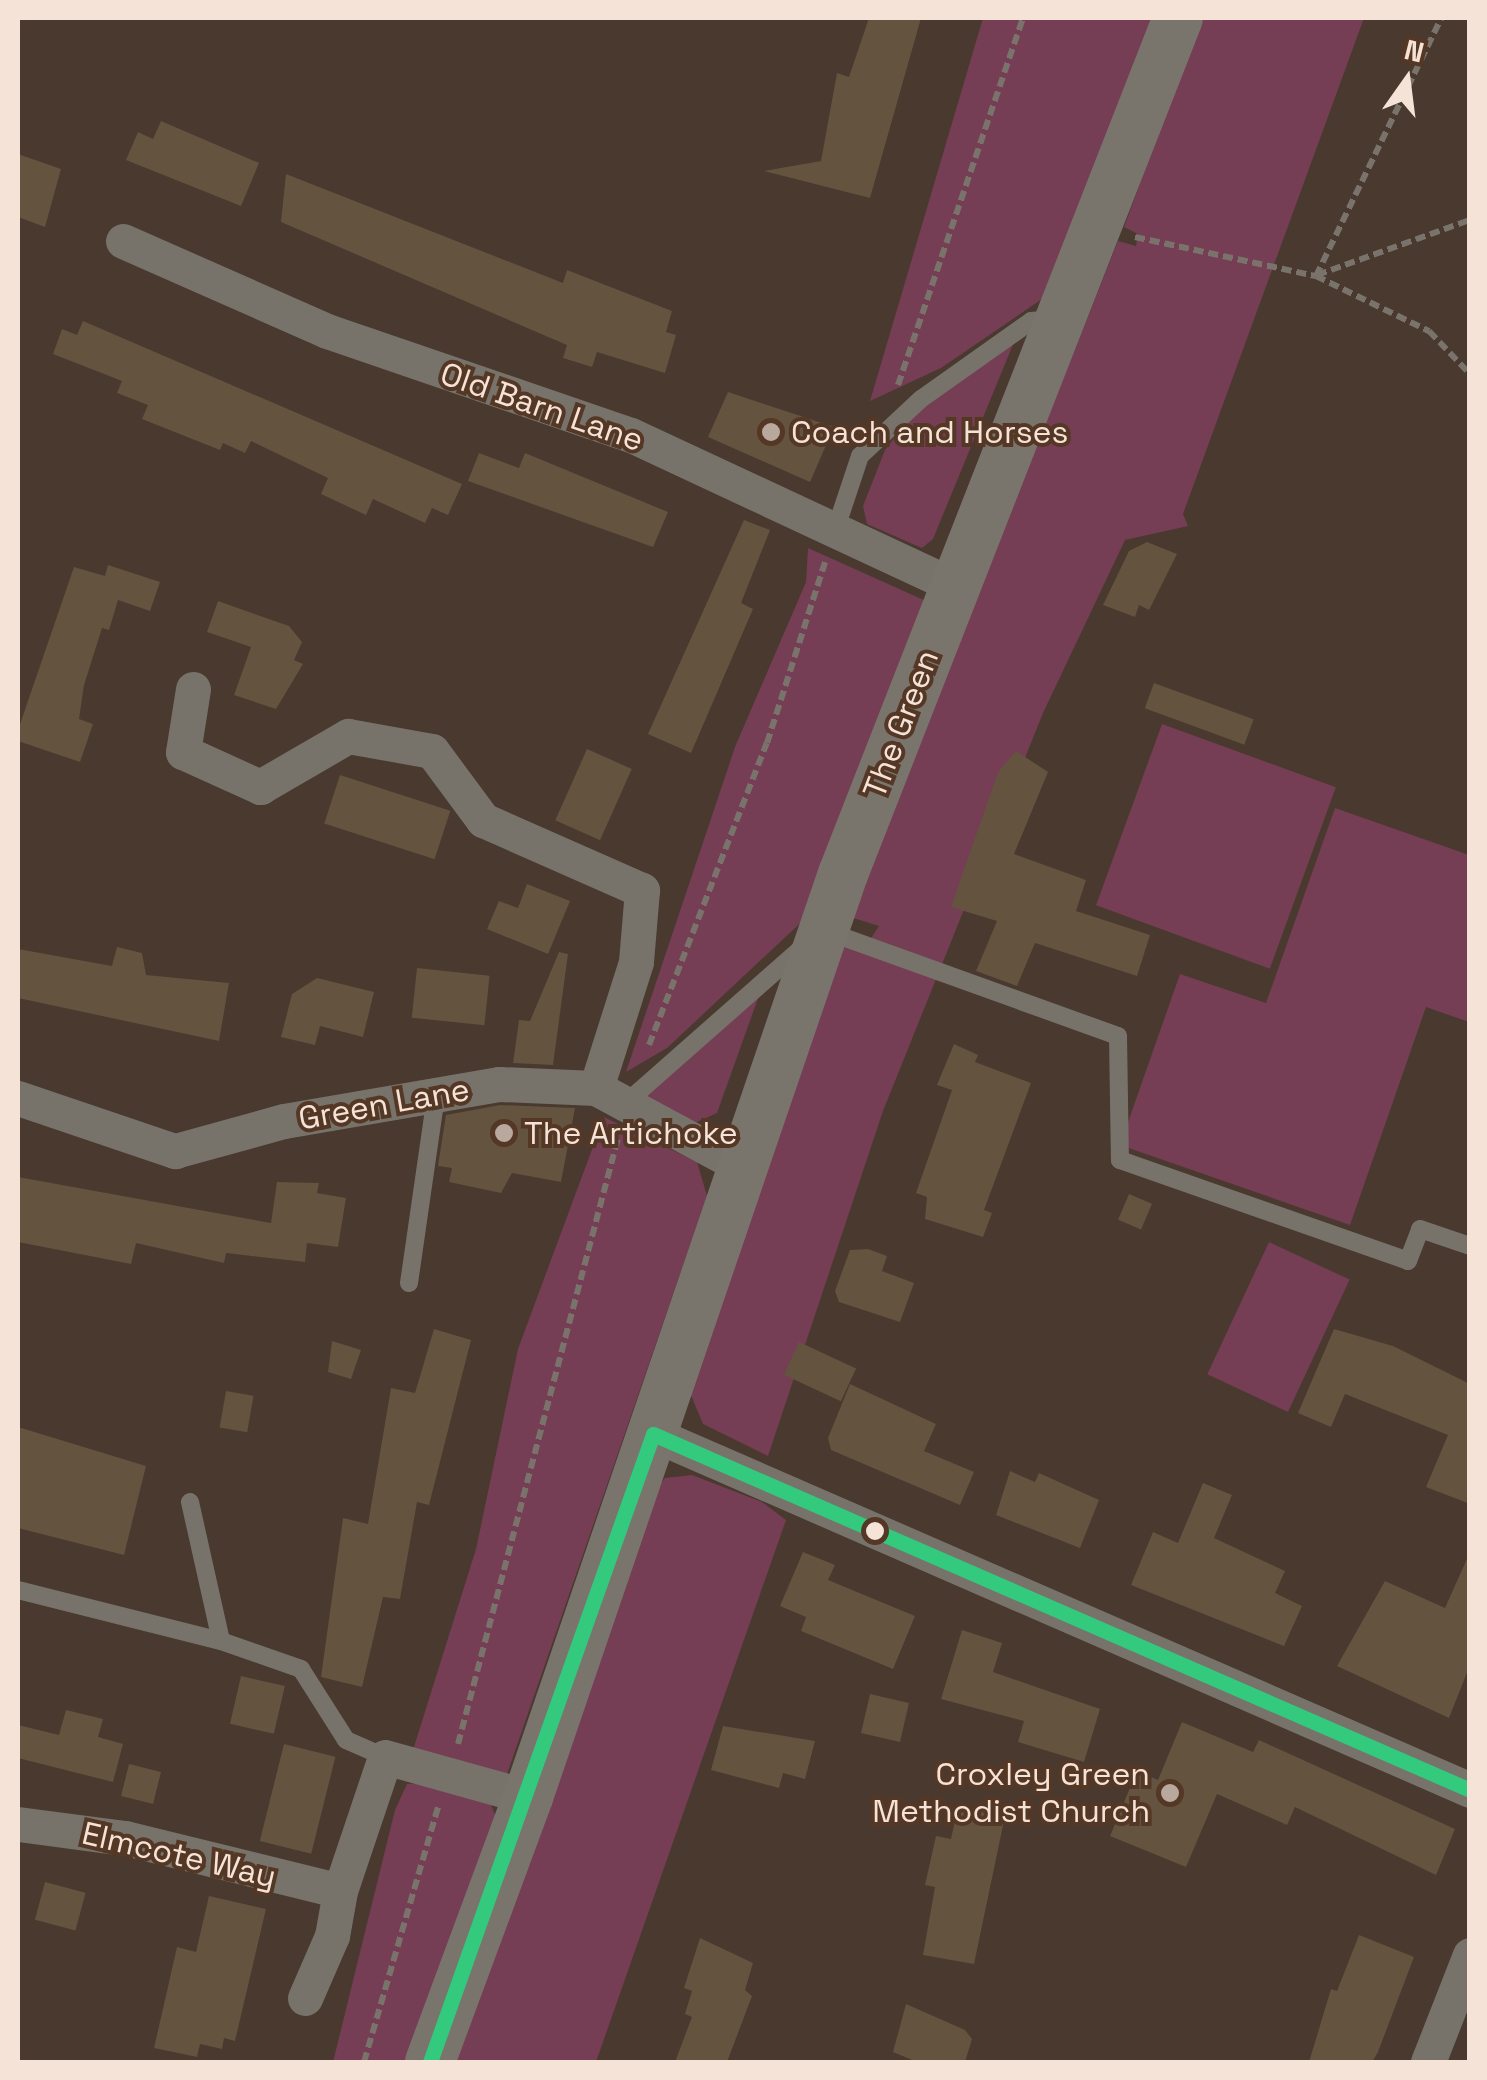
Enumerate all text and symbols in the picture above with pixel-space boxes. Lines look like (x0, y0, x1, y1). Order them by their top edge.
north arrow (1357, 30, 1457, 130)
text: N (1401, 31, 1428, 71)
street label: Old Barn Lane (436, 354, 648, 460)
place label: Coach and Horses (791, 413, 1068, 451)
marker: Coach and Horses (760, 421, 782, 443)
street label: The Green (855, 644, 947, 804)
street label: Green Lane (296, 1070, 472, 1138)
place label: The Artichoke (524, 1114, 738, 1152)
marker: The Artichoke (493, 1122, 515, 1144)
unlabelled marker (865, 1521, 885, 1541)
place label: Croxley Green Methodist Church (872, 1756, 1150, 1831)
marker: Croxley Green Methodist Church (1159, 1782, 1181, 1804)
street label: Elmcote Way (78, 1814, 280, 1896)

